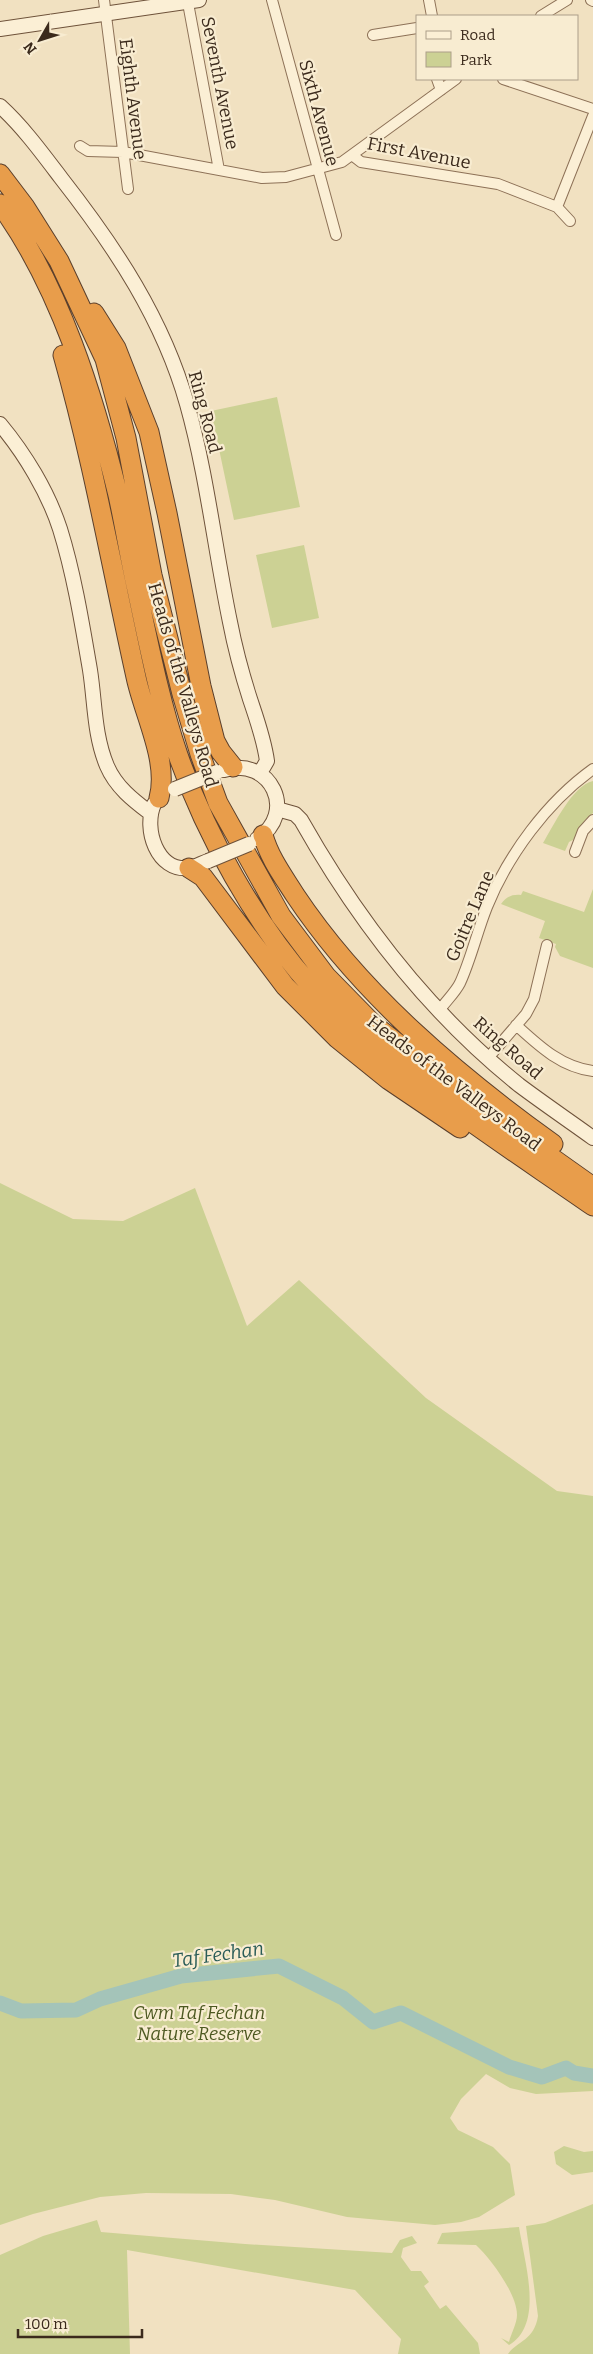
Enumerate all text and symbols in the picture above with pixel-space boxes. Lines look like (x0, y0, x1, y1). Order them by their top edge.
north arrow (15, 15, 65, 65)
street label: Seventh Avenue (196, 15, 244, 151)
legend (416, 15, 578, 80)
text: Road (460, 26, 495, 44)
street label: Eighth Avenue (115, 37, 151, 161)
text: N (20, 38, 40, 57)
text: Park (460, 51, 492, 69)
street label: Sixth Avenue (294, 57, 344, 169)
street label: First Avenue (365, 132, 473, 174)
street label: Ring Road (183, 368, 227, 456)
street label: Heads of the Valleys Road (143, 580, 223, 790)
street label: Goitre Lane (441, 867, 499, 965)
street label: Heads of the Valleys Road (363, 1010, 546, 1156)
street label: Ring Road (469, 1012, 547, 1084)
water label: Taf Fechan (171, 1937, 265, 1972)
park label: Cwm Taf Fechan Nature Reserve (133, 2002, 265, 2045)
scale bar (18, 2306, 141, 2338)
text: 100 m (25, 2315, 68, 2333)

